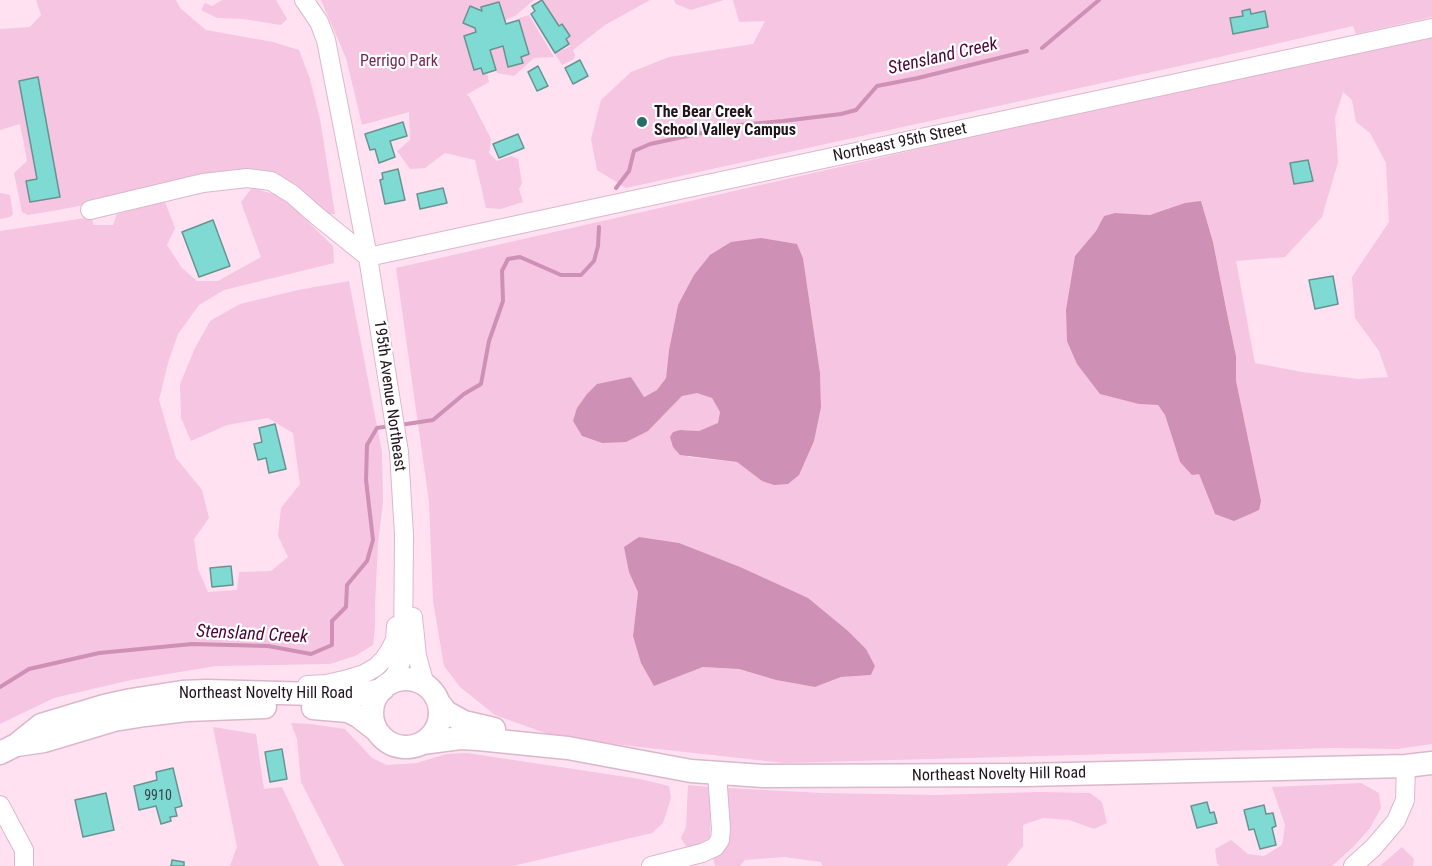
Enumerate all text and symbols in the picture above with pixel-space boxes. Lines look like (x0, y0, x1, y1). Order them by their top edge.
water label: Stensland Creek (886, 34, 1000, 80)
park label: Perrigo Park (360, 52, 438, 72)
place label: The Bear Creek School Valley Campus (654, 103, 796, 141)
marker: The Bear Creek School Valley Campus (635, 115, 649, 129)
street label: Northeast 95th Street (832, 119, 968, 167)
street label: 195th Avenue Northeast (369, 319, 409, 473)
water label: Stensland Creek (196, 621, 308, 649)
street label: Northeast Novelty Hill Road (179, 684, 353, 704)
street label: Northeast Novelty Hill Road (912, 764, 1086, 786)
house number: 9910 (144, 788, 172, 804)

